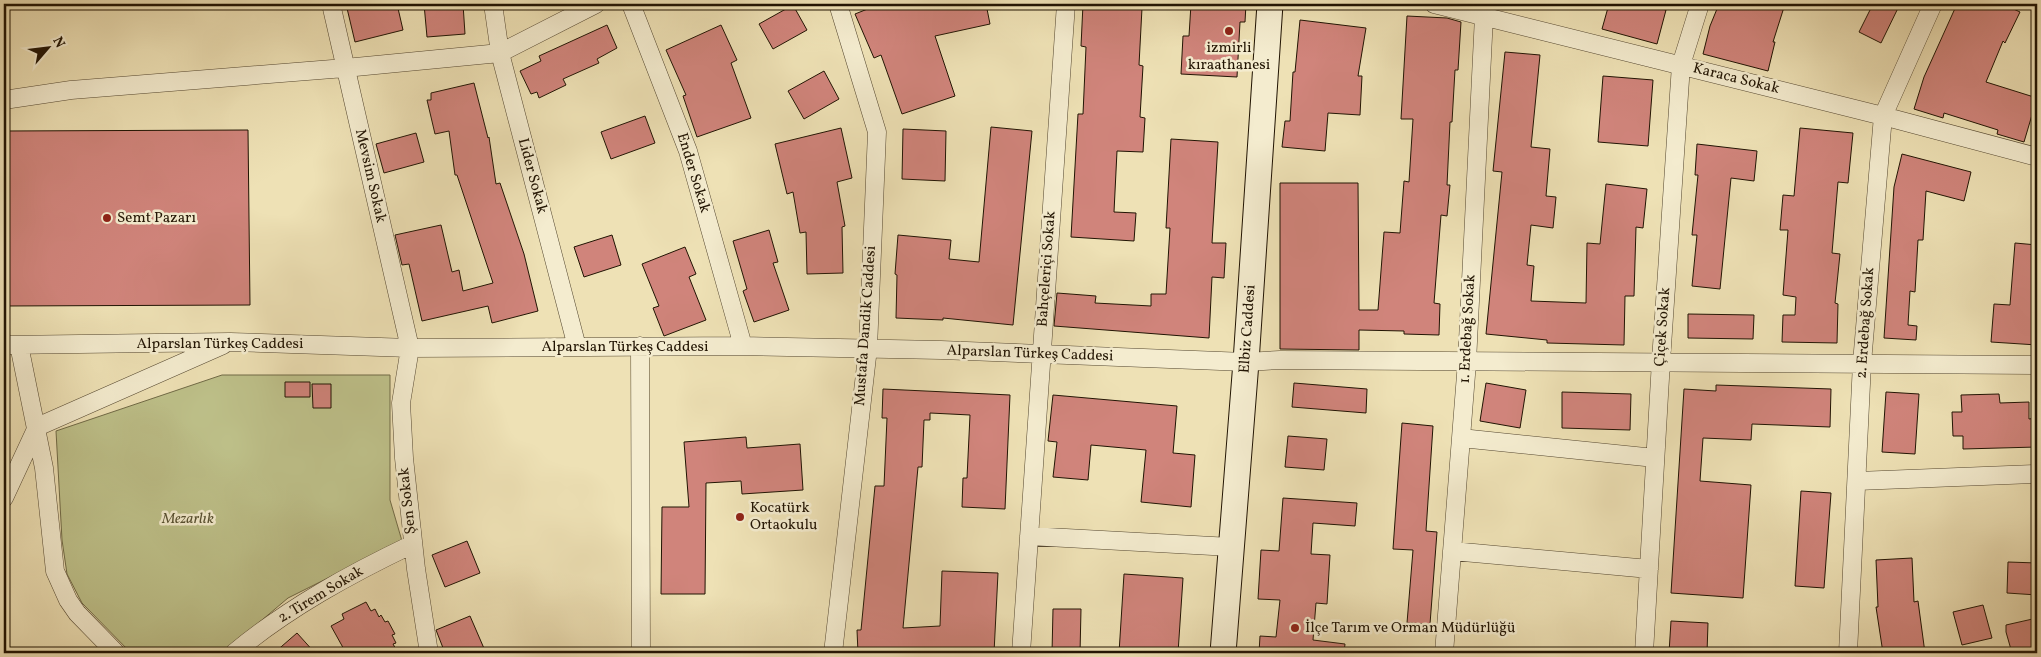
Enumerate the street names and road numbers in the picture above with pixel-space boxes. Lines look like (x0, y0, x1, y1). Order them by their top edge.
street label: Karaca Sokak (1691, 58, 1781, 100)
street label: Mevsim Sokak (349, 127, 391, 225)
street label: Ender Sokak (671, 130, 715, 216)
street label: Lider Sokak (512, 136, 552, 216)
street label: Bahçeleriçi Sokak (1032, 210, 1062, 328)
street label: Mustafa Dandik Caddesi (850, 245, 882, 407)
street label: 2. Erdebağ Sokak (1852, 267, 1880, 379)
street label: 1. Erdebağ Sokak (1455, 274, 1481, 384)
street label: Elbiz Caddesi (1234, 284, 1262, 374)
street label: Çiçek Sokak (1650, 287, 1676, 367)
street label: Alparslan Türkeş Caddesi (137, 334, 303, 355)
street label: Alparslan Türkeş Caddesi (542, 337, 708, 358)
street label: Alparslan Türkeş Caddesi (946, 341, 1114, 367)
street label: Şen Sokak (394, 466, 422, 536)
street label: 2. Tirem Sokak (274, 561, 368, 629)

